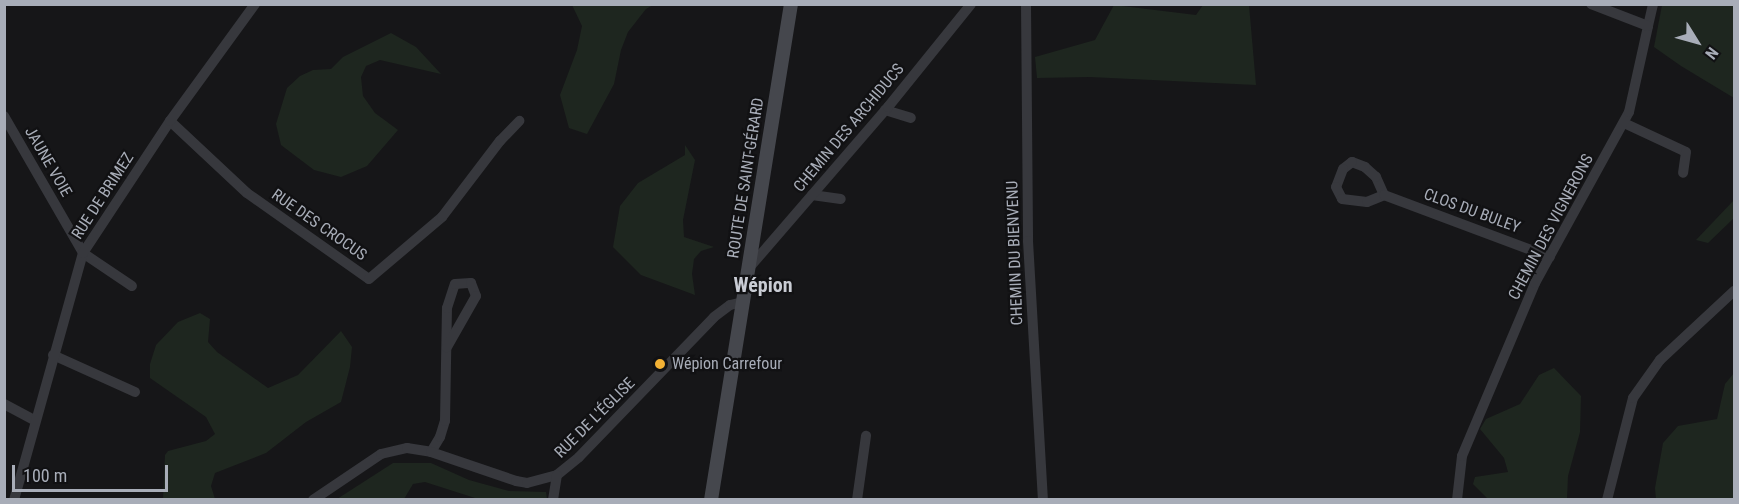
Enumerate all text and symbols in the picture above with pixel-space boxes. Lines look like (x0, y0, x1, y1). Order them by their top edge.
north arrow (1667, 12, 1727, 72)
text: N (1701, 43, 1722, 63)
street label: CHEMIN DES ARCHIDUCS (790, 60, 908, 196)
street label: ROUTE DE SAINT-GÉRARD (724, 96, 768, 260)
street label: JAUNE VOIE (20, 124, 76, 200)
street label: RUE DE BRIMEZ (68, 149, 138, 243)
street label: CHEMIN DES VIGNERONS (1504, 151, 1598, 303)
street label: CHEMIN DU BIENVENU (1003, 180, 1027, 326)
street label: RUE DES CROCUS (268, 185, 370, 265)
street label: CLOS DU BULEY (1421, 185, 1523, 237)
district label: Wépion (734, 273, 792, 297)
place label: Wépion Carrefour (672, 354, 782, 374)
marker: Wépion Carrefour (653, 357, 667, 371)
street label: RUE DE L'ÉGLISE (551, 374, 639, 462)
scale bar (15, 453, 171, 491)
text: 100 m (23, 465, 67, 486)

